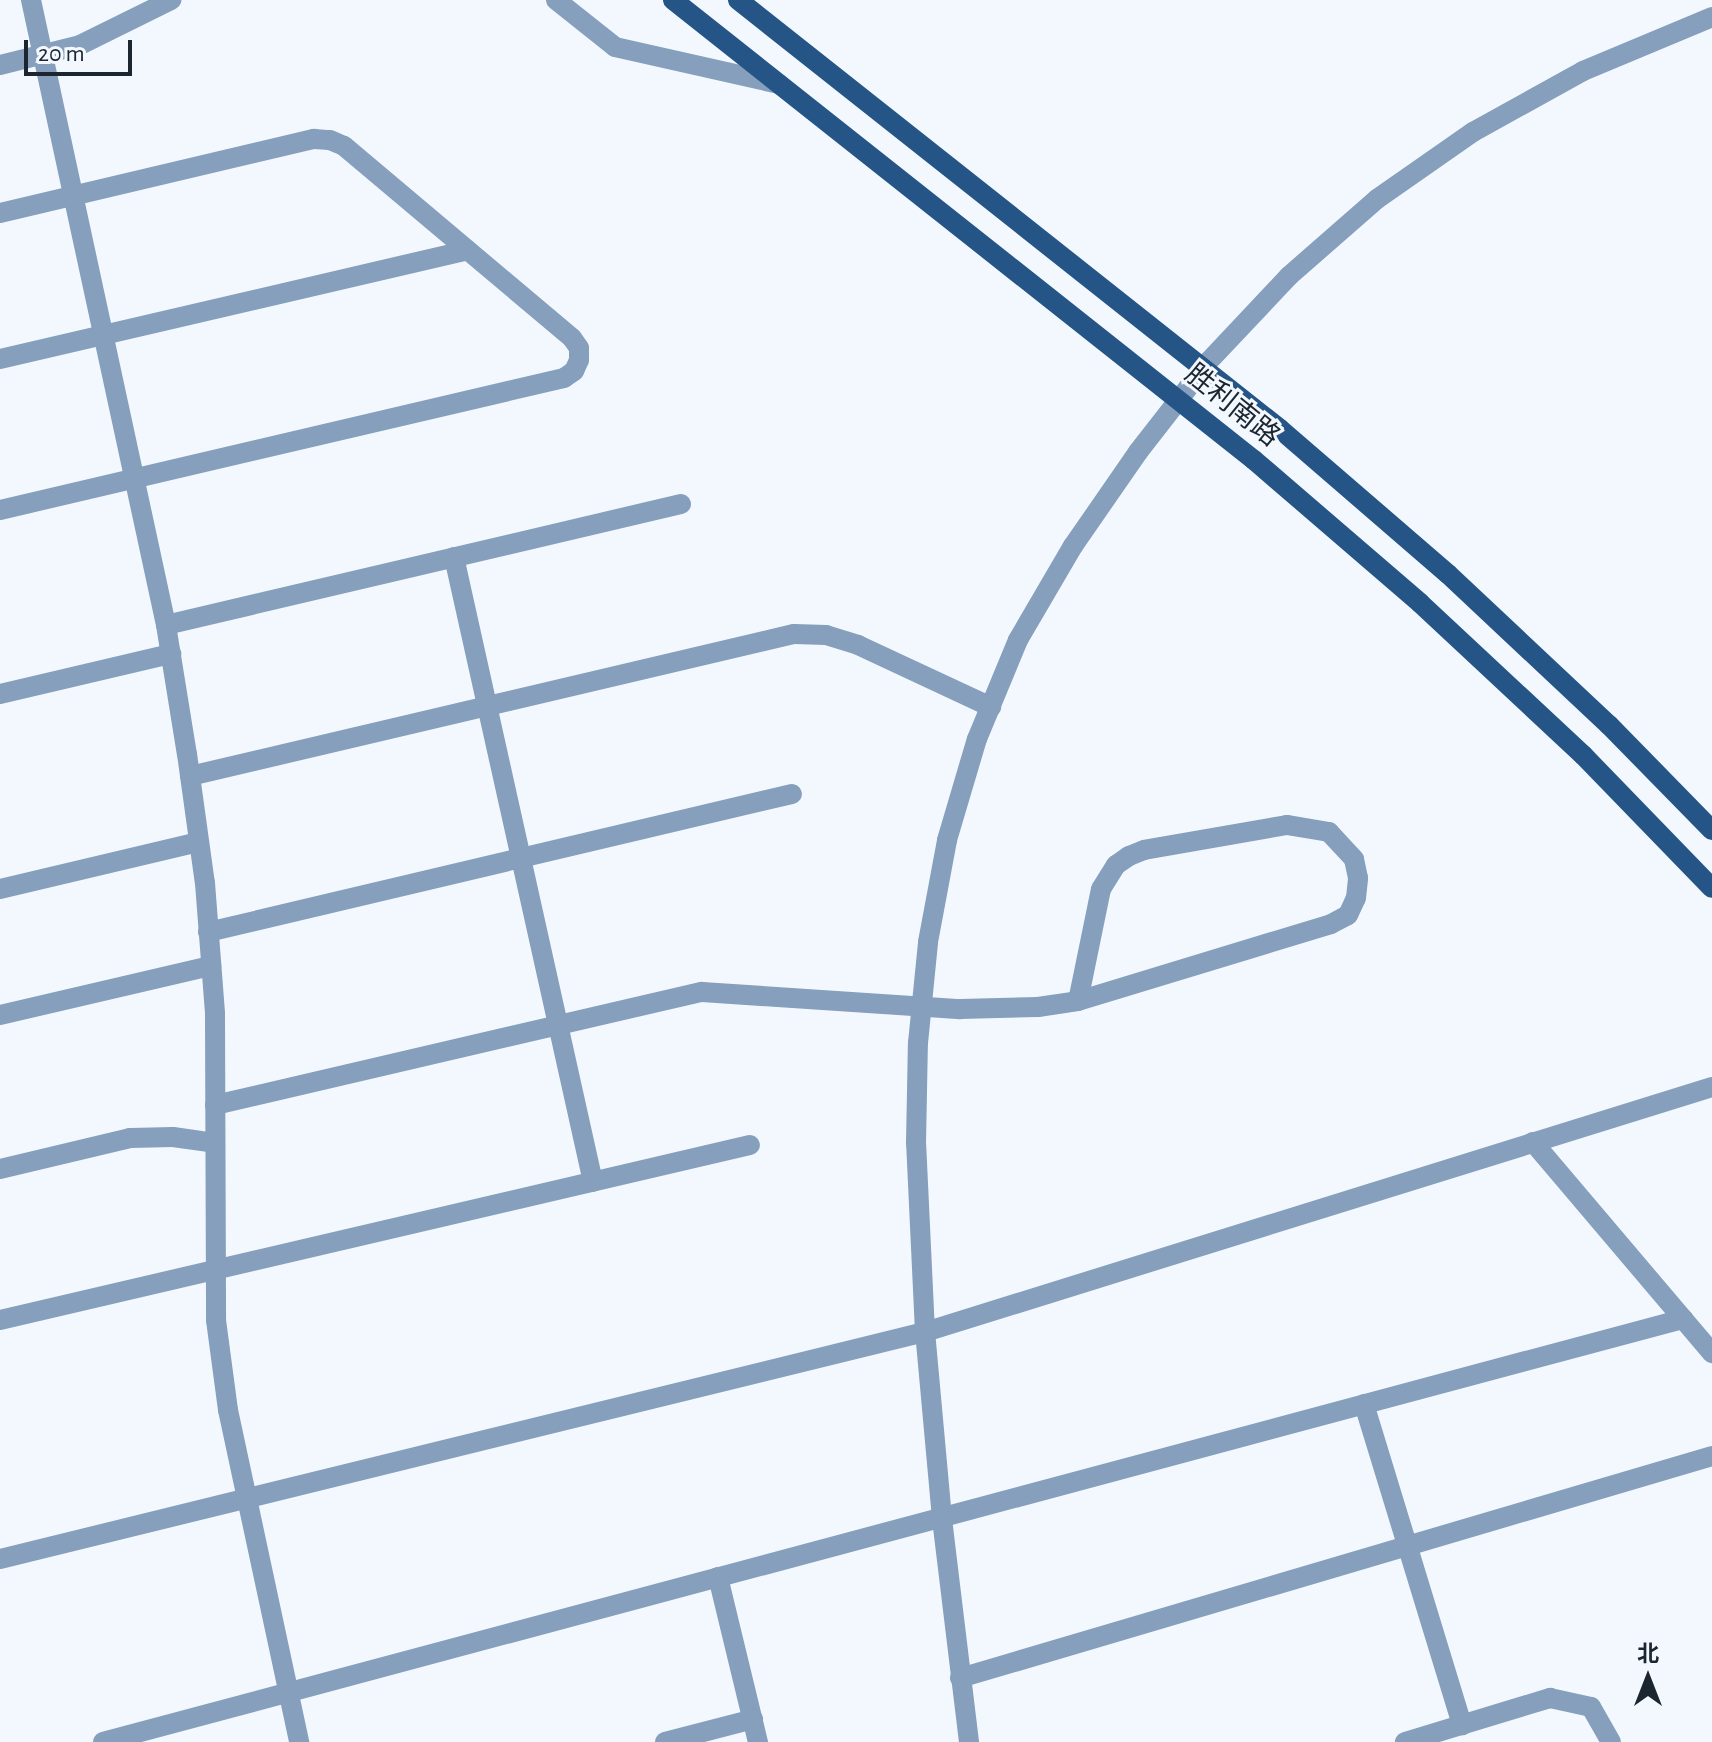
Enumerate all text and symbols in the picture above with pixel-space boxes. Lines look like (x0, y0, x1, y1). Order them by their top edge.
scale bar (28, 24, 136, 74)
text: 20 m (38, 42, 85, 66)
street label: 胜利南路 (1178, 358, 1286, 454)
north arrow (1608, 1638, 1688, 1718)
text: 北 (1637, 1643, 1659, 1665)

